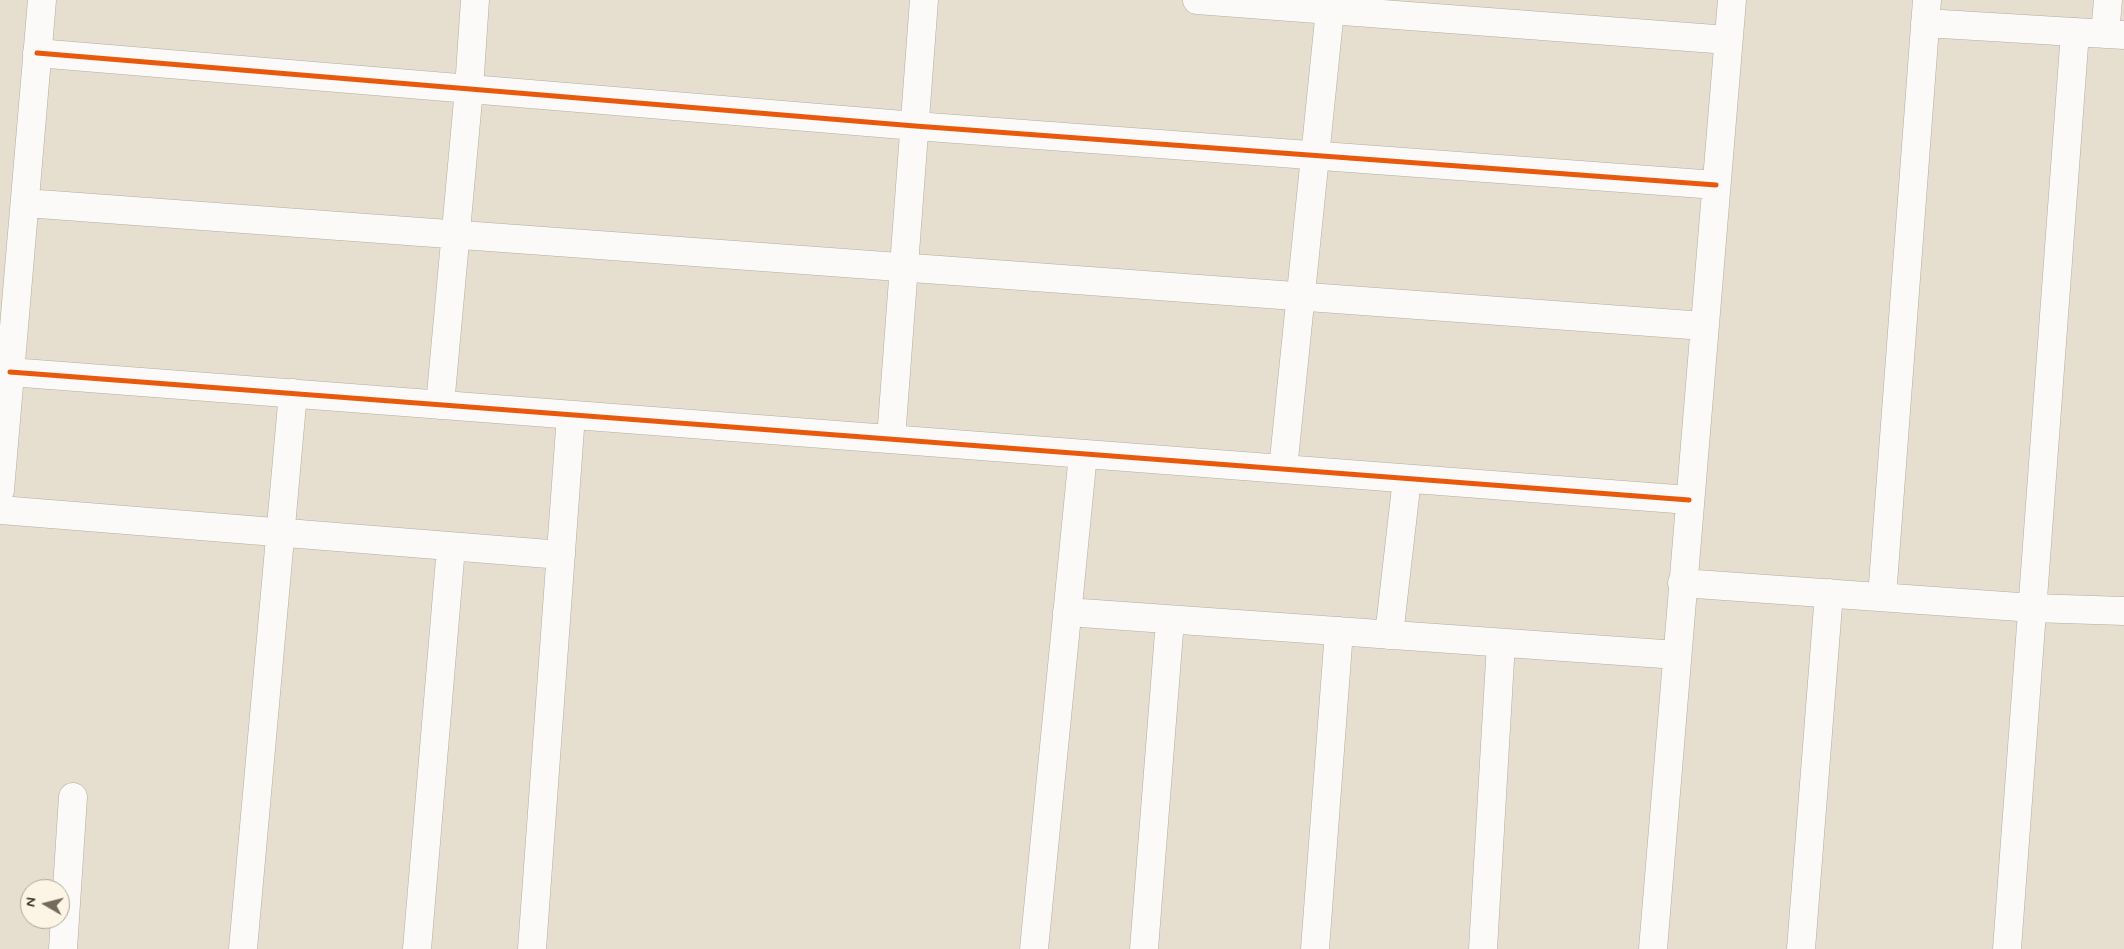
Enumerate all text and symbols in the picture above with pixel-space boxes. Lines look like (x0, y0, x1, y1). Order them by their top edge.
north arrow (20, 879, 70, 929)
text: N (22, 896, 41, 908)

